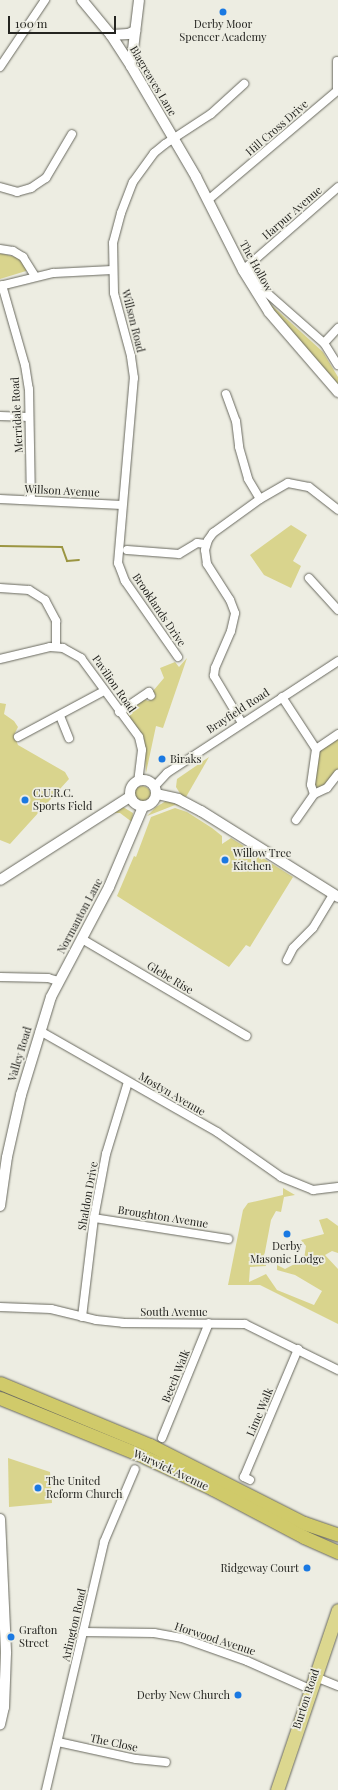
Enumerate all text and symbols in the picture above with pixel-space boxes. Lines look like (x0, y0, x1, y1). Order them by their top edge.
marker: Derby Moor Spencer Academy (218, 7, 228, 17)
scale bar (10, 8, 118, 34)
text: 100 m (15, 15, 47, 31)
place label: Derby Moor Spencer Academy (179, 18, 267, 44)
street label: Blagreaves Lane (127, 44, 179, 118)
street label: Hill Cross Drive (243, 97, 311, 159)
street label: Harpur Avenue (259, 183, 325, 243)
street label: The Hollow (237, 238, 275, 294)
street label: Willson Road (119, 288, 147, 354)
street label: Merridale Road (8, 377, 26, 453)
street label: Willson Avenue (24, 482, 100, 500)
street label: Brooklands Drive (130, 571, 188, 649)
street label: Pavilion Road (89, 653, 139, 715)
street label: Brayfield Road (204, 686, 272, 736)
place label: Biraks (170, 752, 201, 766)
marker: Biraks (157, 754, 167, 764)
place label: C.U.R.C. Sports Field (33, 787, 92, 813)
marker: C.U.R.C. Sports Field (20, 795, 30, 805)
place label: Willow Tree Kitchen (233, 847, 292, 873)
marker: Willow Tree Kitchen (220, 855, 230, 865)
street label: Normanton Lane (55, 876, 105, 956)
street label: Glebe Rise (144, 959, 196, 997)
street label: Valley Road (5, 1025, 35, 1083)
street label: Mostyn Avenue (136, 1069, 208, 1119)
street label: Shaldon Drive (75, 1161, 101, 1231)
street label: Broughton Avenue (117, 1203, 209, 1231)
marker: Derby Masonic Lodge (282, 1229, 292, 1239)
place label: Derby Masonic Lodge (250, 1240, 324, 1266)
street label: South Avenue (140, 1305, 208, 1319)
street label: Beech Walk (159, 1347, 193, 1405)
street label: Lime Walk (244, 1386, 276, 1438)
street label: Warwick Avenue (131, 1447, 211, 1493)
place label: The United Reform Church (46, 1475, 123, 1501)
marker: The United Reform Church (33, 1483, 43, 1493)
place label: Ridgeway Court (220, 1561, 299, 1575)
marker: Ridgeway Court (302, 1563, 312, 1573)
street label: Arlington Road (59, 1587, 89, 1663)
street label: Horwood Avenue (173, 1620, 257, 1658)
place label: Grafton Street (19, 1624, 57, 1650)
marker: Grafton Street (6, 1632, 16, 1642)
street label: Burton Road (290, 1667, 322, 1731)
place label: Derby New Church (136, 1688, 230, 1702)
marker: Derby New Church (233, 1690, 243, 1700)
street label: The Close (89, 1731, 139, 1755)

